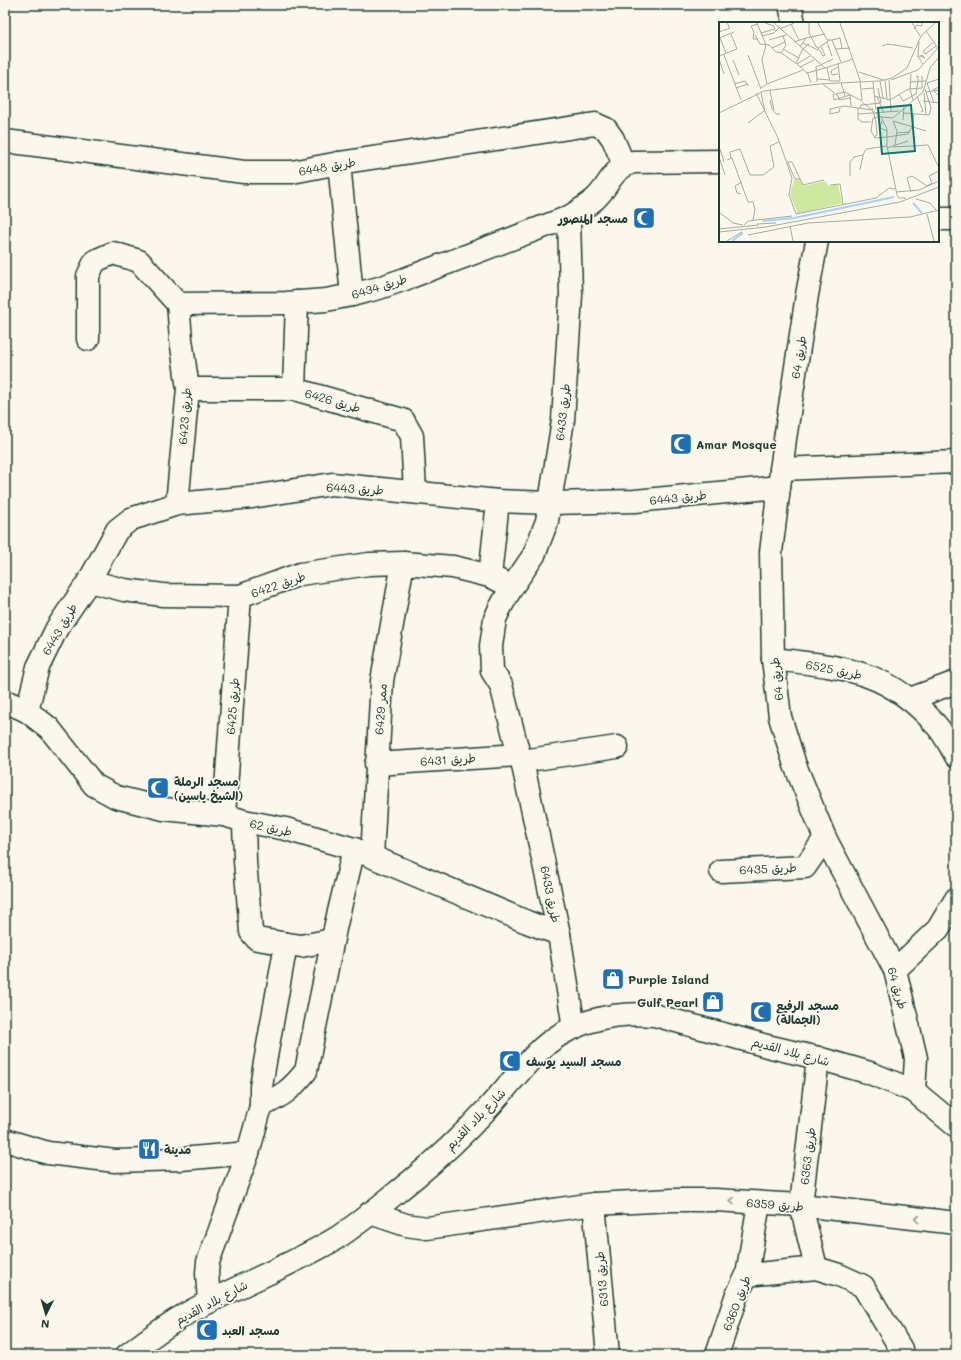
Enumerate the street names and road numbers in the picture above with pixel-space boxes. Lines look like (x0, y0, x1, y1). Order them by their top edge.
street label: طريق 6448 (297, 153, 357, 179)
street label: طريق 6434 (349, 270, 409, 302)
street label: طريق 64 (787, 334, 809, 380)
street label: طريق 6433 (551, 383, 573, 441)
street label: طريق 6426 (303, 384, 363, 416)
street label: طريق 6423 (174, 387, 194, 445)
street label: طريق 6443 (326, 479, 384, 497)
street label: طريق 6443 (649, 486, 707, 508)
street label: طريق 6422 (249, 567, 307, 601)
street label: طريق 6443 (38, 600, 80, 658)
street label: طريق 6525 (805, 656, 863, 682)
street label: طريق 64 (766, 657, 786, 701)
street label: طريق 6425 (222, 677, 242, 735)
street label: ممر 6429 (370, 683, 390, 735)
street label: طريق 6431 (420, 749, 476, 769)
street label: طريق 62 (248, 815, 294, 839)
street label: طريق 6435 (739, 859, 797, 877)
street label: طريق 6433 (537, 864, 565, 924)
street label: طريق 64 (884, 965, 912, 1011)
street label: شارع بلاد القديم (750, 1033, 832, 1071)
street label: شارع بلاد القديم (441, 1085, 510, 1155)
street label: طريق 6363 (796, 1126, 818, 1186)
street label: طريق 6359 (746, 1194, 804, 1214)
street label: طريق 6313 (591, 1251, 611, 1307)
street label: طريق 6360 (718, 1273, 754, 1333)
street label: شارع بلاد القديم (172, 1276, 251, 1330)

